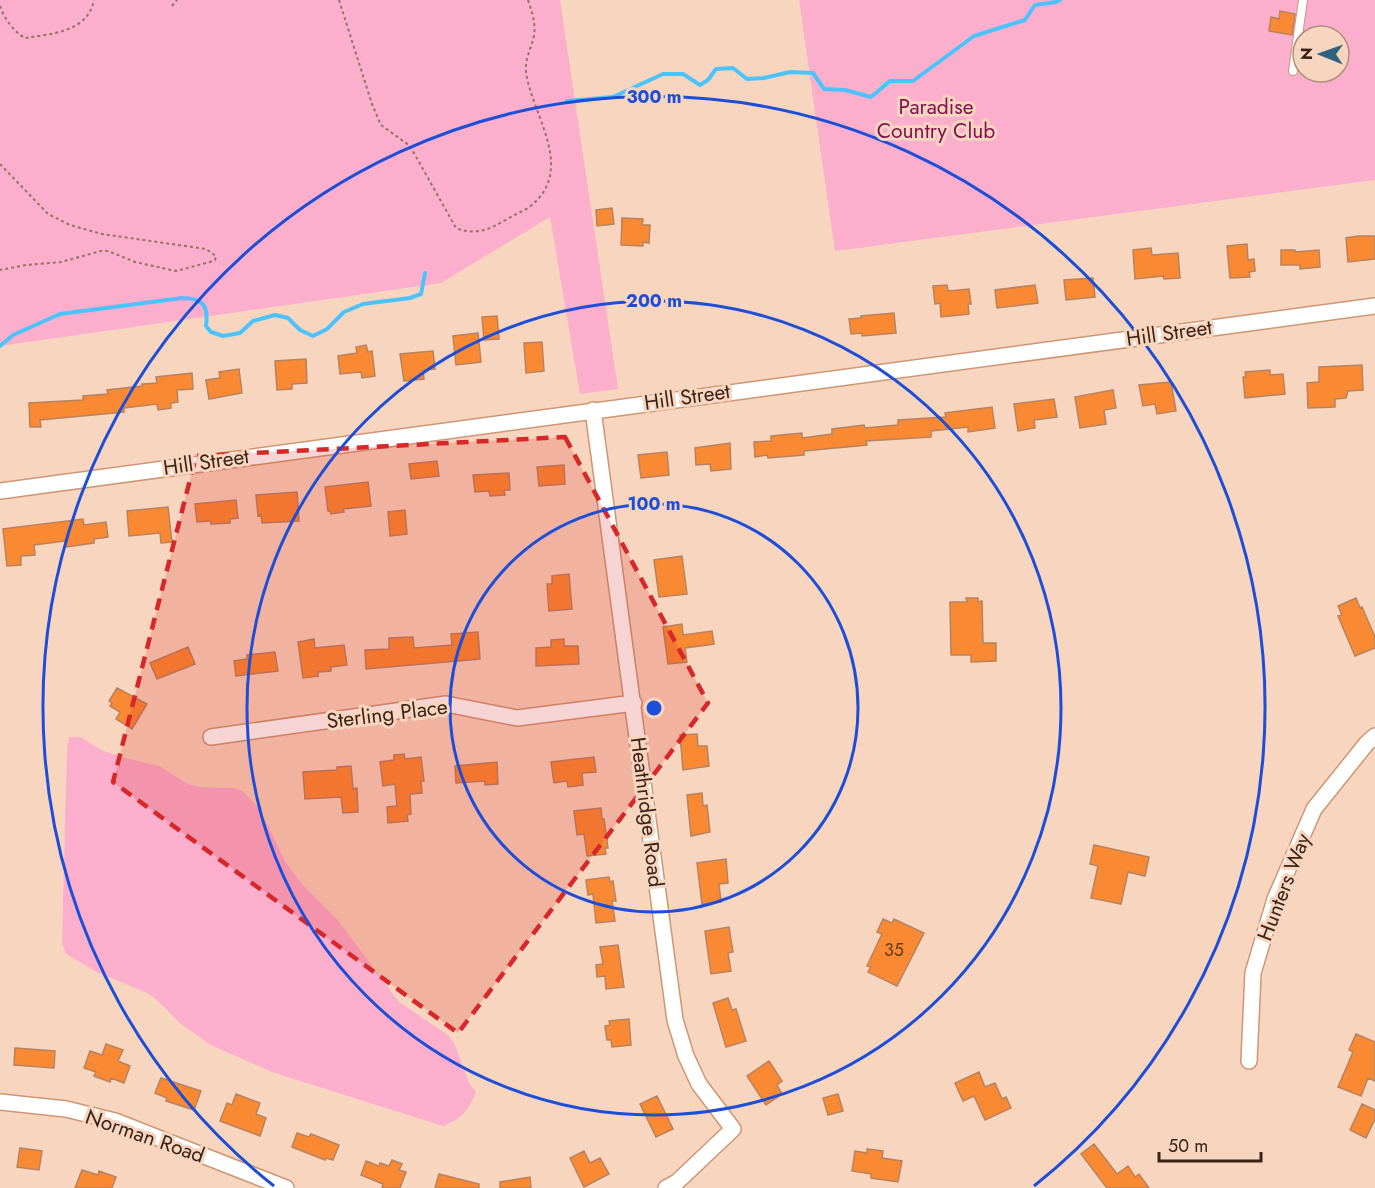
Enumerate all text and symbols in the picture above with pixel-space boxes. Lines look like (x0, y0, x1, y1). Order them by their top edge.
north arrow (1291, 24, 1351, 84)
text: N (1295, 47, 1318, 60)
text: 300 m (626, 84, 682, 110)
park label: Paradise Country Club (877, 92, 995, 146)
text: 200 m (626, 288, 682, 314)
street label: Hill Street (1124, 312, 1214, 354)
street label: Hill Street (642, 376, 732, 418)
street label: Hill Street (161, 441, 251, 483)
text: 100 m (627, 491, 681, 517)
street label: Sterling Place (325, 692, 449, 736)
centre of rings (644, 698, 664, 718)
street label: Heathridge Road (623, 735, 671, 889)
street label: Hunters Way (1250, 828, 1318, 945)
house number: 35 (884, 937, 904, 963)
street label: Norman Road (81, 1102, 209, 1170)
scale bar (1159, 1125, 1261, 1163)
text: 50 m (1168, 1133, 1208, 1159)

